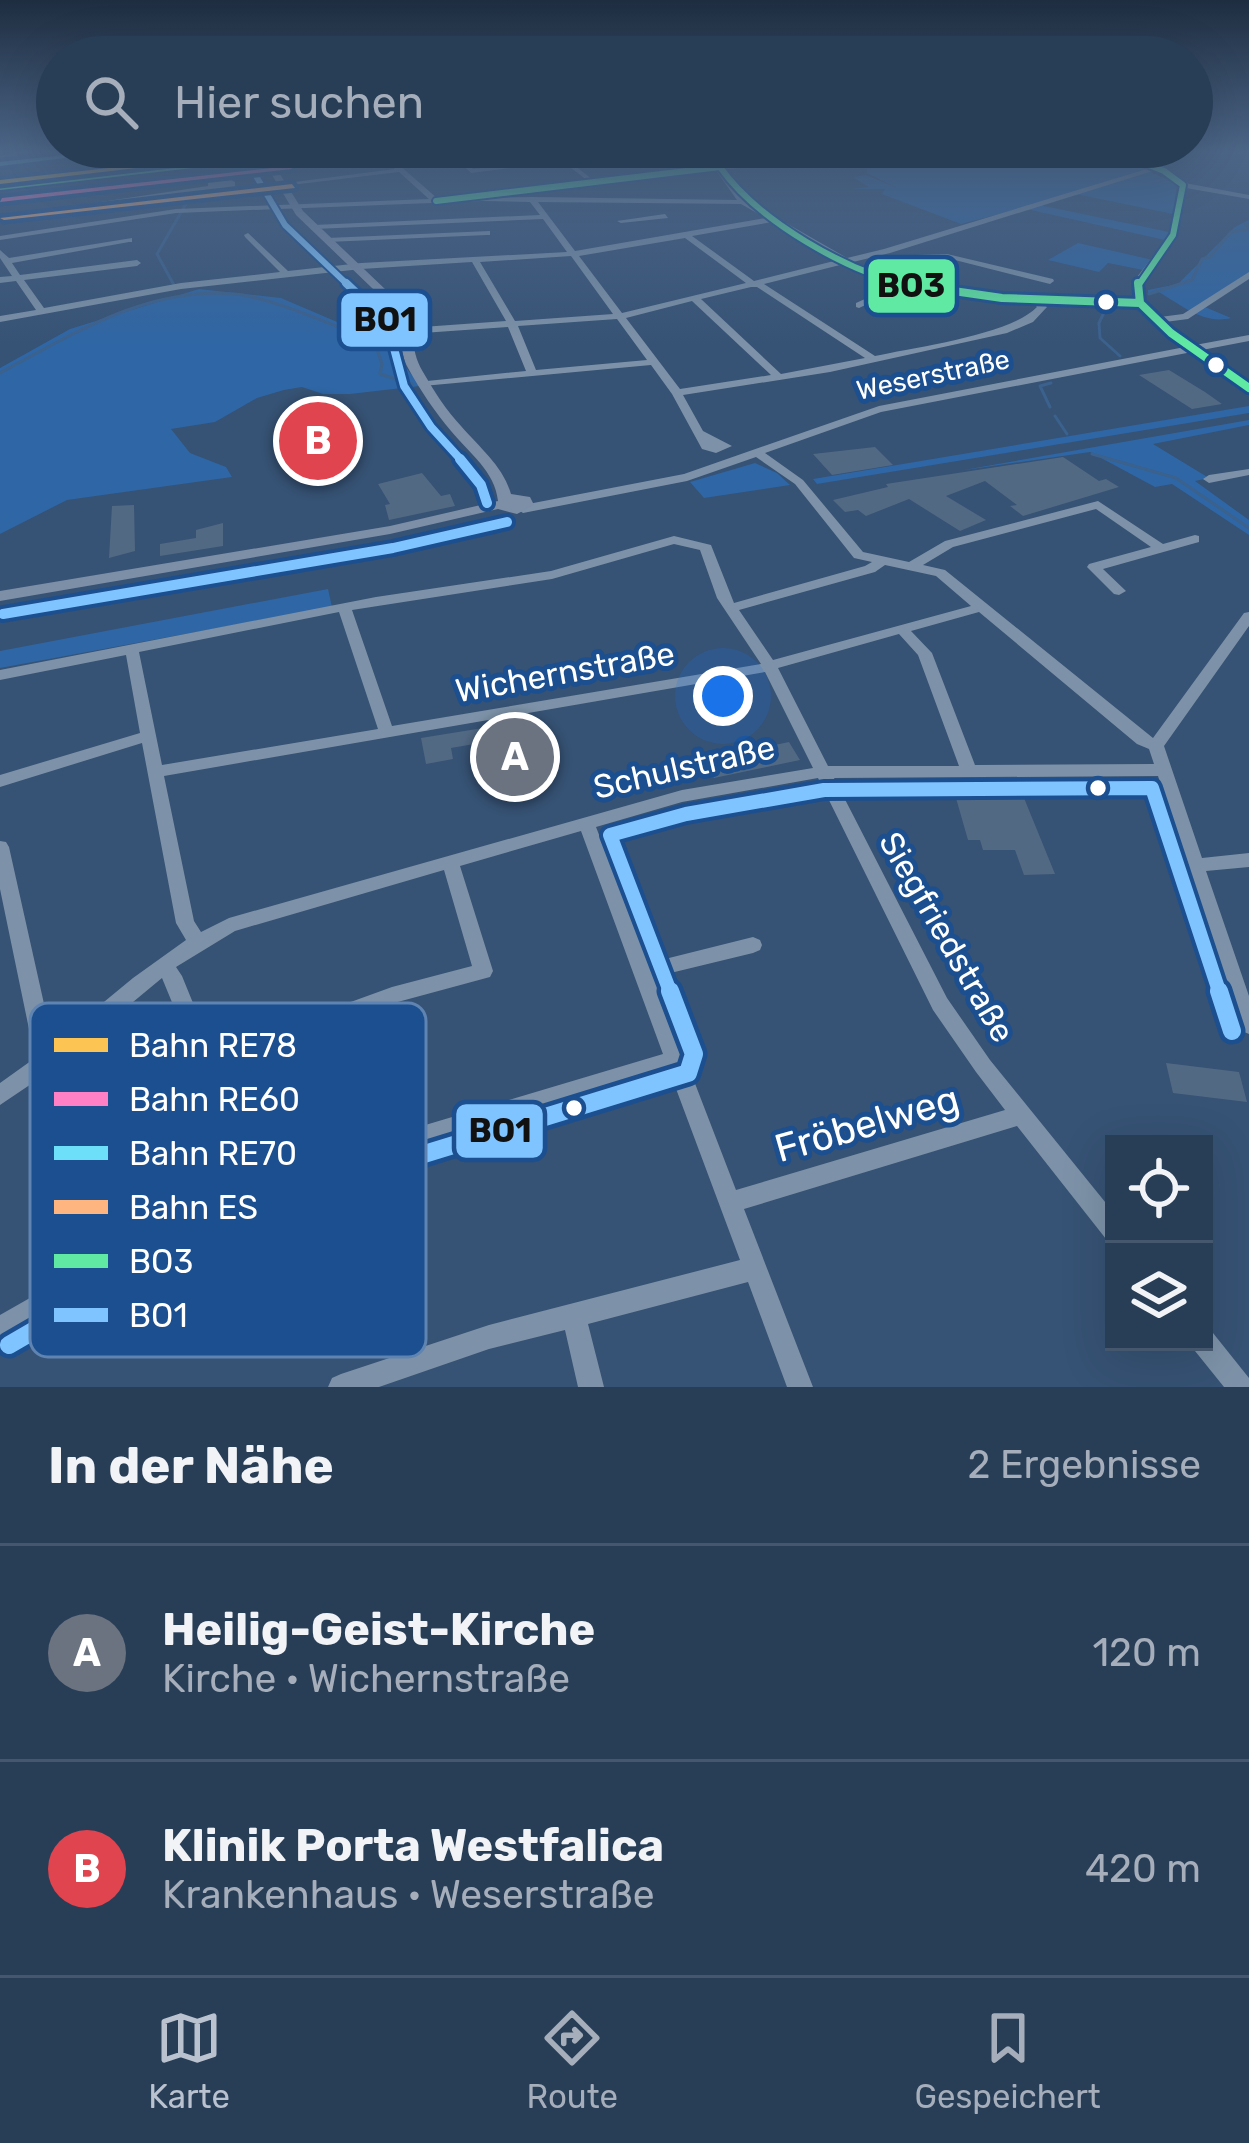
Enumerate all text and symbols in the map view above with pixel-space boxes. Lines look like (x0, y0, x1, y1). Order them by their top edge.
search box (36, 36, 1213, 168)
icon: search (78, 69, 144, 135)
text: Hier suchen (174, 76, 424, 129)
line badge: BO3 (866, 257, 957, 315)
text: BO3 (877, 266, 945, 305)
line badge: BO1 (339, 291, 430, 349)
unlabelled marker (1095, 291, 1117, 313)
text: BO1 (353, 300, 417, 339)
street label: Weserstraße (854, 343, 1012, 407)
unlabelled marker (1205, 354, 1227, 376)
pin: B (279, 396, 357, 486)
street label: Wichernstraße (452, 634, 678, 710)
your location (693, 666, 753, 726)
pin: A (476, 712, 554, 802)
street label: Schulstraße (590, 727, 778, 807)
unlabelled marker (1087, 777, 1109, 799)
street label: Siegfriedstraße (871, 825, 1023, 1049)
legend (30, 1003, 426, 1357)
text: Bahn RE78 (129, 1026, 297, 1065)
street label: Fröbelweg (770, 1076, 964, 1172)
text: Bahn RE60 (129, 1080, 300, 1119)
unlabelled marker (563, 1097, 585, 1119)
line badge: BO1 (454, 1102, 545, 1160)
text: BO1 (468, 1111, 532, 1150)
text: Bahn RE70 (129, 1134, 297, 1173)
map controls (1105, 1135, 1213, 1351)
button: locate (1105, 1135, 1213, 1243)
text: Bahn ES (129, 1188, 258, 1227)
text: BO3 (129, 1242, 193, 1281)
button: layers (1105, 1243, 1213, 1351)
text: BO1 (129, 1296, 188, 1335)
text: In der Nähe (48, 1435, 334, 1496)
text: 2 Ergebnisse (967, 1442, 1201, 1488)
text: Heilig-Geist-Kirche (162, 1603, 595, 1656)
text: A (73, 1630, 101, 1676)
text: 120 m (1092, 1630, 1201, 1676)
text: Kirche · Wichernstraße (162, 1656, 570, 1702)
text: Klinik Porta Westfalica (162, 1819, 664, 1872)
text: B (73, 1846, 101, 1892)
text: 420 m (1085, 1846, 1201, 1892)
text: Krankenhaus · Weserstraße (162, 1872, 655, 1918)
tab: Karte (148, 2005, 230, 2116)
tab: Route (526, 2005, 618, 2116)
tab: Gespeichert (915, 2005, 1101, 2116)

